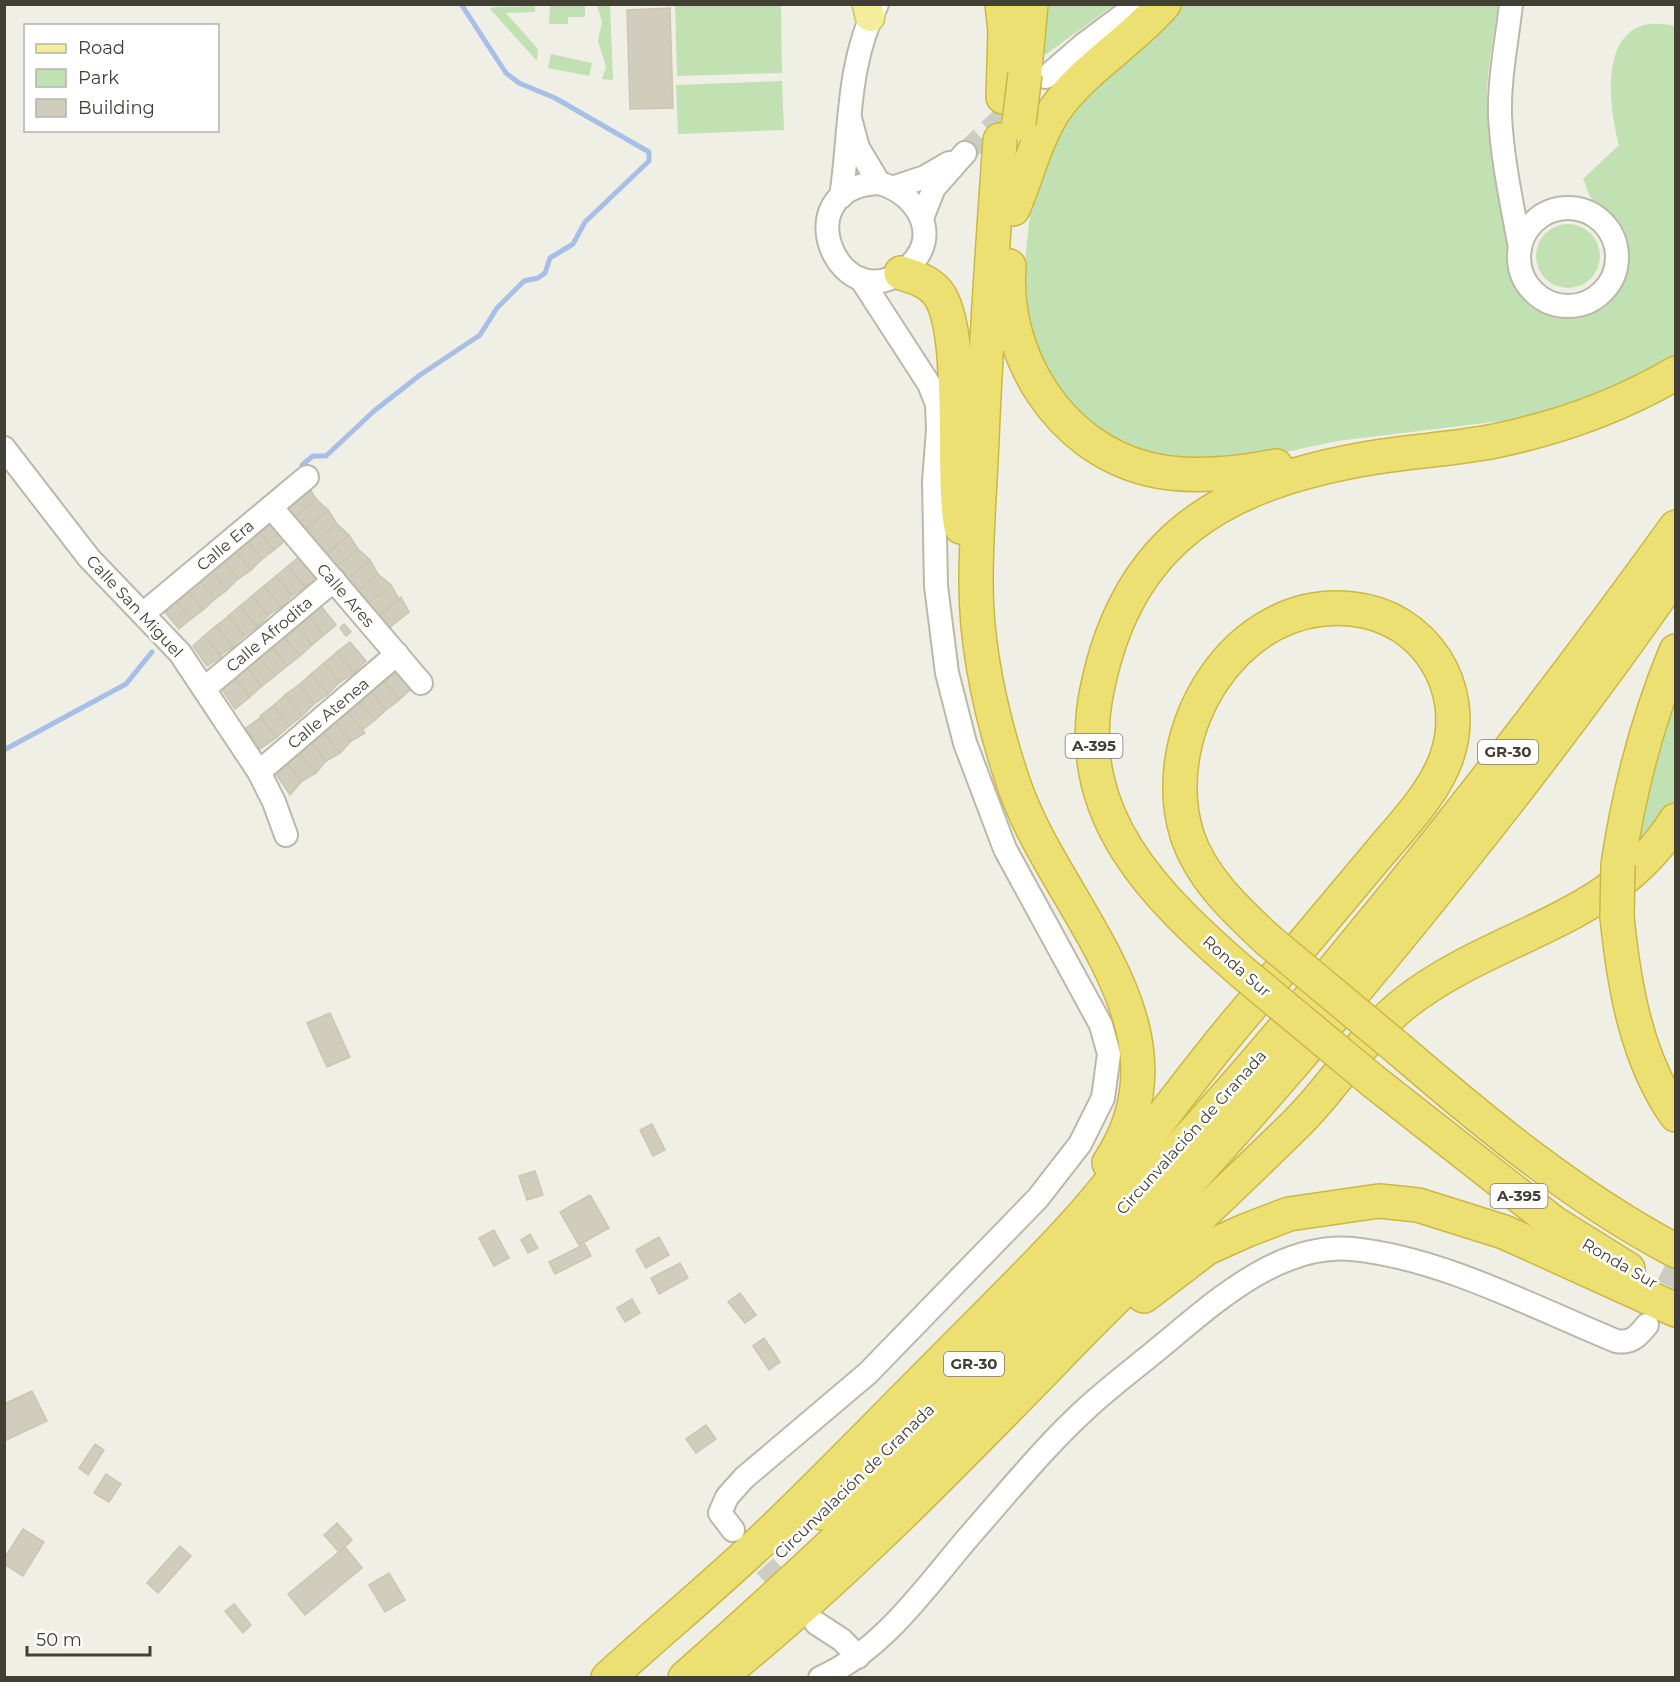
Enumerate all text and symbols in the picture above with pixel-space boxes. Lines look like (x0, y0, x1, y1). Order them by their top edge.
legend (24, 24, 219, 132)
text: Road (78, 37, 125, 59)
text: Park (78, 67, 119, 89)
text: Building (78, 97, 155, 119)
street label: Calle Era (193, 516, 258, 575)
street label: Calle San Miguel (82, 551, 187, 661)
street label: Calle Ares (313, 560, 379, 631)
street label: Calle Afrodita (222, 593, 316, 676)
street label: Calle Atenea (284, 674, 373, 753)
road number: A-395 (1066, 734, 1122, 758)
road number: GR-30 (1478, 740, 1538, 764)
street label: Ronda Sur (1199, 932, 1275, 1001)
street label: Circunvalación de Granada (1112, 1046, 1270, 1219)
road number: A-395 (1490, 1184, 1547, 1208)
street label: Ronda Sur (1579, 1234, 1661, 1293)
road number: GR-30 (944, 1352, 1004, 1376)
street label: Circunvalación de Granada (770, 1400, 938, 1563)
scale bar (27, 1619, 150, 1657)
text: 50 m (36, 1629, 82, 1651)

